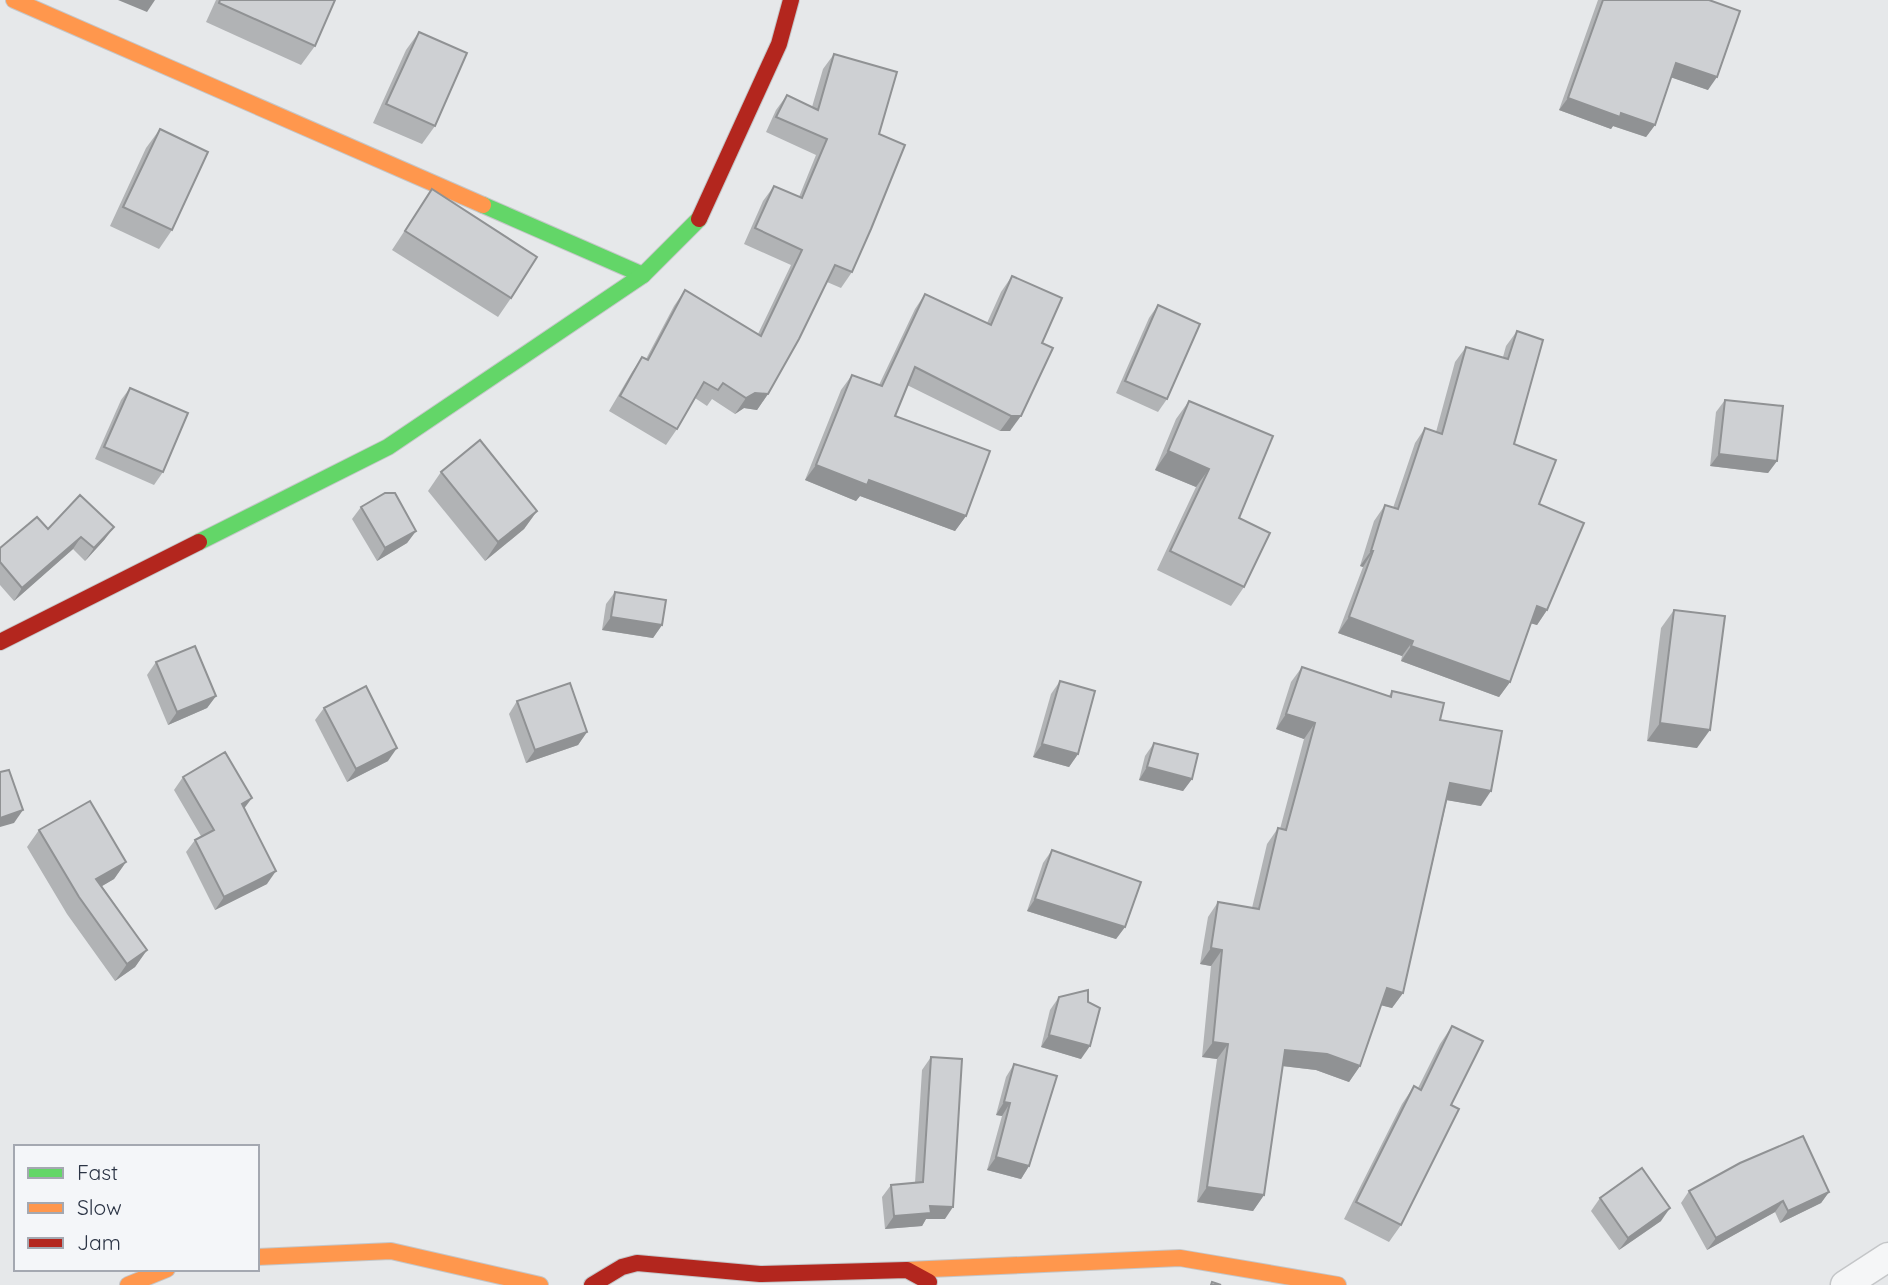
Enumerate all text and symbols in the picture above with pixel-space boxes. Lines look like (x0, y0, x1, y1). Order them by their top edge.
legend (14, 1145, 259, 1271)
text: Fast (77, 1159, 118, 1185)
text: Slow (77, 1194, 122, 1220)
text: Jam (77, 1229, 121, 1255)

